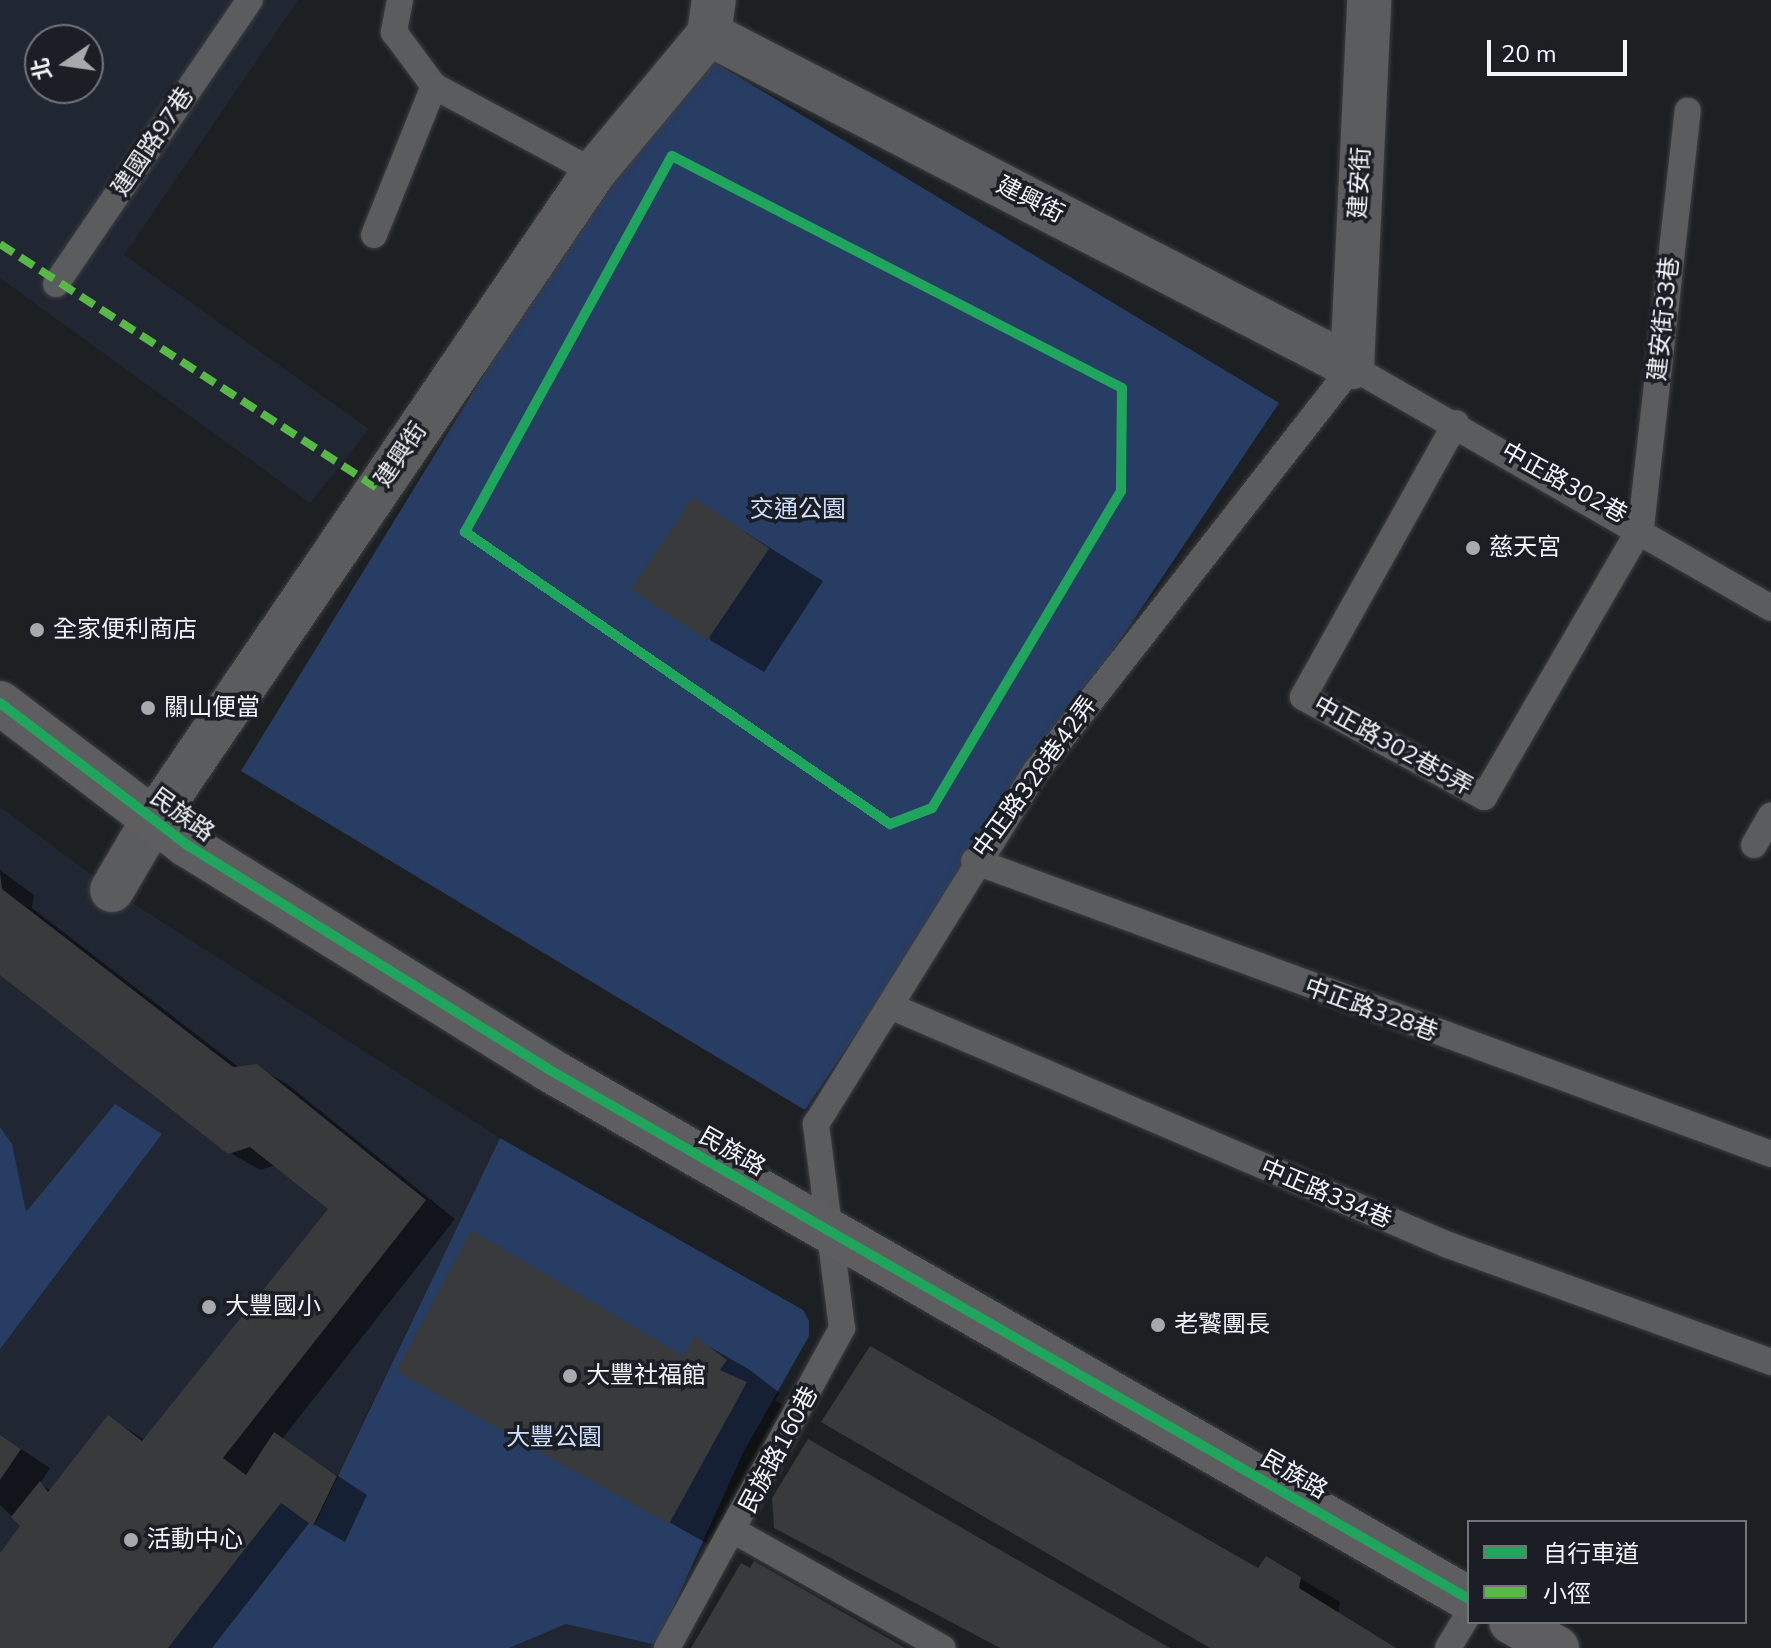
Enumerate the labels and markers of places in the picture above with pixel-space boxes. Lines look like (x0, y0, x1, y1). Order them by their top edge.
place label: 慈天宮 (1489, 534, 1561, 562)
marker: 慈天宮 (1464, 539, 1482, 557)
place label: 全家便利商店 (53, 616, 197, 644)
marker: 全家便利商店 (28, 621, 46, 639)
place label: 關山便當 (164, 694, 260, 722)
marker: 關山便當 (139, 699, 157, 717)
place label: 大豐國小 (225, 1293, 321, 1321)
marker: 大豐國小 (200, 1298, 218, 1316)
place label: 老饕團長 (1174, 1311, 1270, 1339)
marker: 老饕團長 (1149, 1316, 1167, 1334)
place label: 大豐社福館 (586, 1362, 706, 1390)
marker: 大豐社福館 (561, 1367, 579, 1385)
place label: 活動中心 (147, 1526, 243, 1554)
marker: 活動中心 (122, 1531, 140, 1549)

